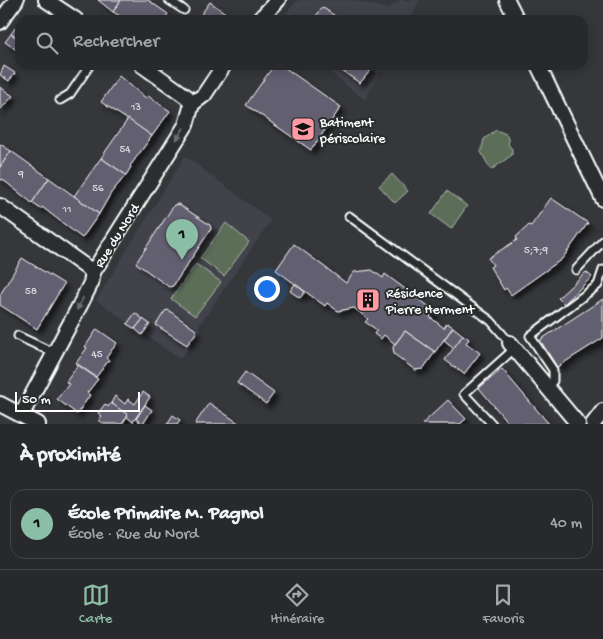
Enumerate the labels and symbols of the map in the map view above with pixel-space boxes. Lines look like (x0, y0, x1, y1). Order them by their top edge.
house number: 13 (130, 102, 141, 114)
place label: Batiment périscolaire (319, 115, 386, 148)
school or university icon: Batiment périscolaire (290, 116, 316, 142)
one-way arrow (175, 127, 185, 141)
house number: 54 (120, 144, 131, 156)
house number: 9 (17, 169, 24, 181)
house number: 56 (92, 183, 104, 195)
street label: Rue du Nord (92, 200, 145, 271)
house number: 11 (62, 204, 71, 216)
pin: 1 (166, 219, 198, 260)
house number: 5;7;9 (524, 245, 548, 257)
your location (254, 276, 280, 302)
house number: 58 (25, 286, 37, 298)
place label: Résidence Pierre Herment (385, 286, 475, 319)
building icon: Résidence Pierre Herment (355, 287, 381, 313)
one-way arrow (76, 296, 84, 311)
house number: 45 (92, 349, 103, 361)
scale bar (15, 389, 140, 412)

